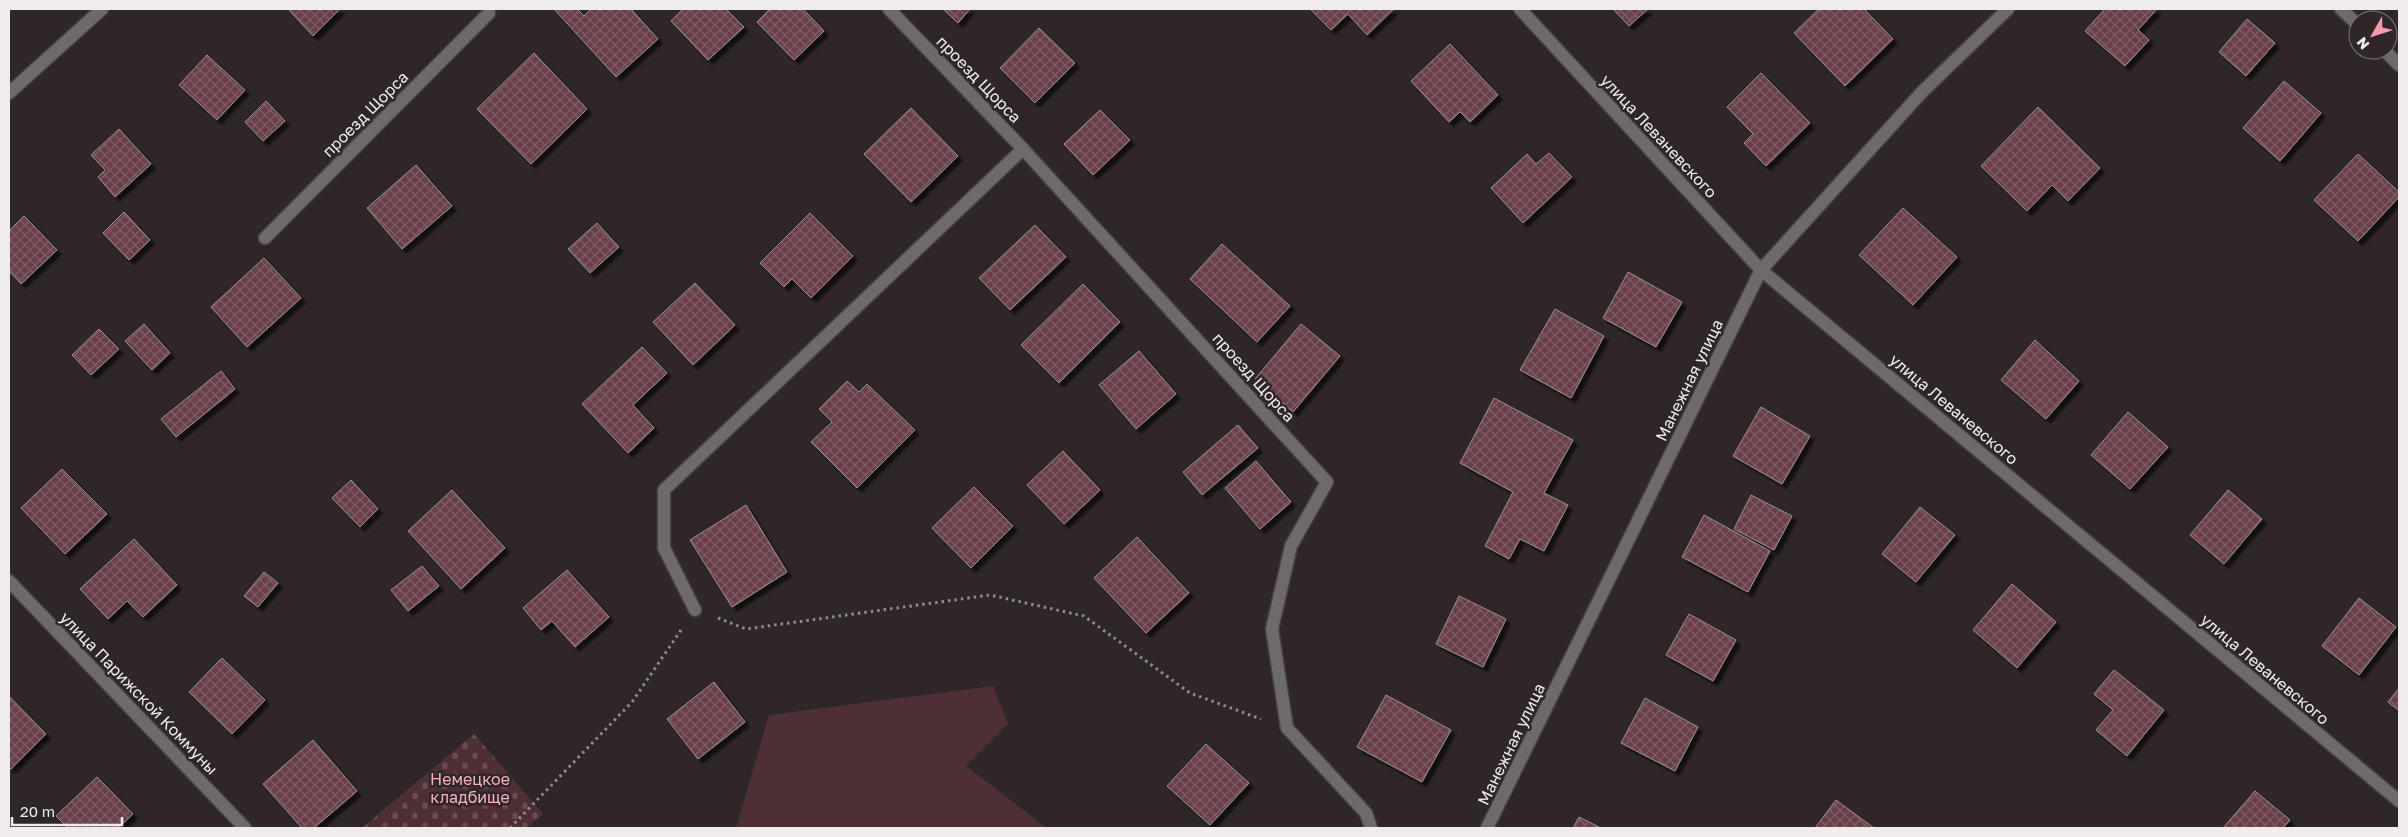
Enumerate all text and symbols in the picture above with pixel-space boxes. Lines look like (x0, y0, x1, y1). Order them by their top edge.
north arrow (2348, 10, 2398, 60)
street label: проезд Щорса (932, 31, 1026, 127)
text: N (2353, 34, 2372, 53)
street label: проезд Щорса (318, 67, 412, 161)
street label: улица Леваневского (1597, 70, 1721, 202)
street label: Манежная улица (1651, 316, 1727, 444)
street label: проезд Щорса (1209, 328, 1299, 426)
street label: улица Леваневского (1886, 349, 2022, 469)
street label: улица Парижской Коммуны (56, 607, 222, 779)
street label: улица Леваневского (2197, 609, 2333, 729)
street label: Манежная улица (1473, 680, 1549, 808)
park label: Немецкое кладбище (430, 769, 510, 807)
scale bar (12, 794, 122, 826)
text: 20 m (20, 802, 55, 820)

